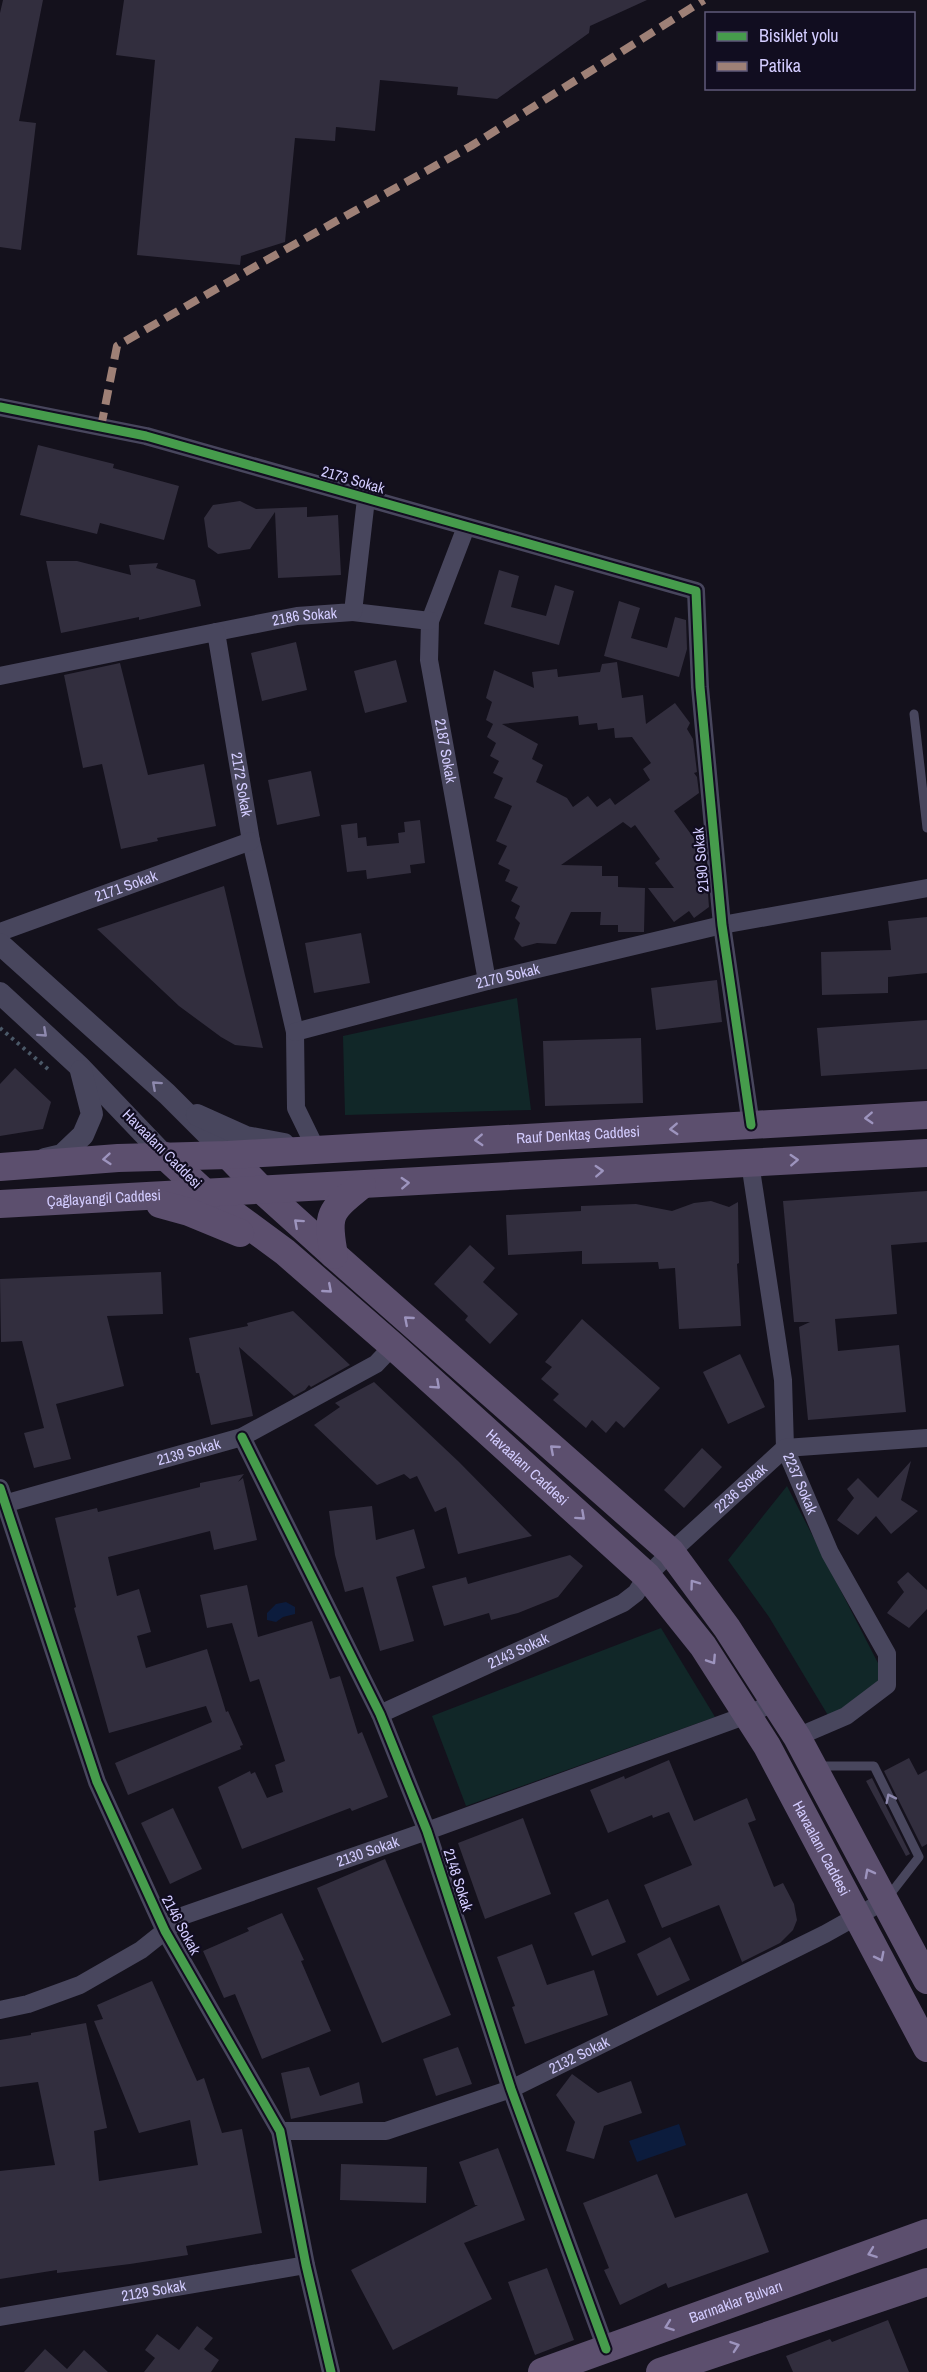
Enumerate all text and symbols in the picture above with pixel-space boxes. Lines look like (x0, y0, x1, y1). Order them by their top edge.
legend (705, 12, 915, 90)
text: Bisiklet yolu (759, 23, 839, 48)
text: Patika (759, 53, 801, 78)
street label: 2173 Sokak (319, 460, 388, 499)
street label: 2186 Sokak (270, 602, 338, 631)
street label: 2187 Sokak (430, 717, 462, 785)
street label: 2172 Sokak (226, 751, 258, 819)
street label: 2190 Sokak (687, 826, 714, 893)
street label: 2171 Sokak (92, 865, 161, 907)
street label: 2170 Sokak (473, 958, 543, 994)
one-way arrow (36, 1026, 47, 1037)
one-way arrow (152, 1081, 163, 1092)
street label: Havaalanı Caddesi (118, 1104, 207, 1193)
one-way arrow (864, 1112, 873, 1125)
street label: Rauf Denktaş Caddesi (516, 1120, 640, 1148)
one-way arrow (669, 1123, 678, 1136)
one-way arrow (475, 1134, 484, 1147)
one-way arrow (103, 1152, 112, 1165)
one-way arrow (790, 1154, 799, 1167)
one-way arrow (595, 1165, 604, 1178)
one-way arrow (400, 1176, 409, 1189)
street label: Çağlayangil Caddesi (46, 1184, 161, 1211)
one-way arrow (294, 1219, 305, 1230)
one-way arrow (321, 1282, 332, 1293)
one-way arrow (404, 1317, 415, 1328)
one-way arrow (430, 1378, 440, 1389)
street label: Havaalanı Caddesi (482, 1424, 573, 1510)
street label: 2139 Sokak (154, 1432, 224, 1470)
one-way arrow (550, 1446, 561, 1457)
street label: 2237 Sokak (778, 1449, 823, 1518)
street label: 2236 Sokak (709, 1458, 772, 1518)
one-way arrow (574, 1509, 585, 1520)
one-way arrow (691, 1580, 702, 1591)
street label: 2143 Sokak (484, 1627, 553, 1673)
one-way arrow (705, 1653, 716, 1664)
one-way arrow (885, 1794, 897, 1805)
street label: Havaalanı Caddesi (788, 1797, 855, 1899)
street label: 2130 Sokak (333, 1830, 403, 1872)
street label: 2148 Sokak (438, 1846, 479, 1915)
one-way arrow (865, 1868, 876, 1879)
street label: 2146 Sokak (157, 1891, 206, 1959)
one-way arrow (873, 1951, 884, 1961)
street label: 2132 Sokak (545, 2031, 614, 2079)
one-way arrow (867, 2245, 878, 2258)
street label: 2129 Sokak (120, 2274, 188, 2306)
street label: Barınaklar Bulvarı (686, 2275, 785, 2328)
one-way arrow (664, 2319, 675, 2331)
one-way arrow (729, 2341, 740, 2354)

